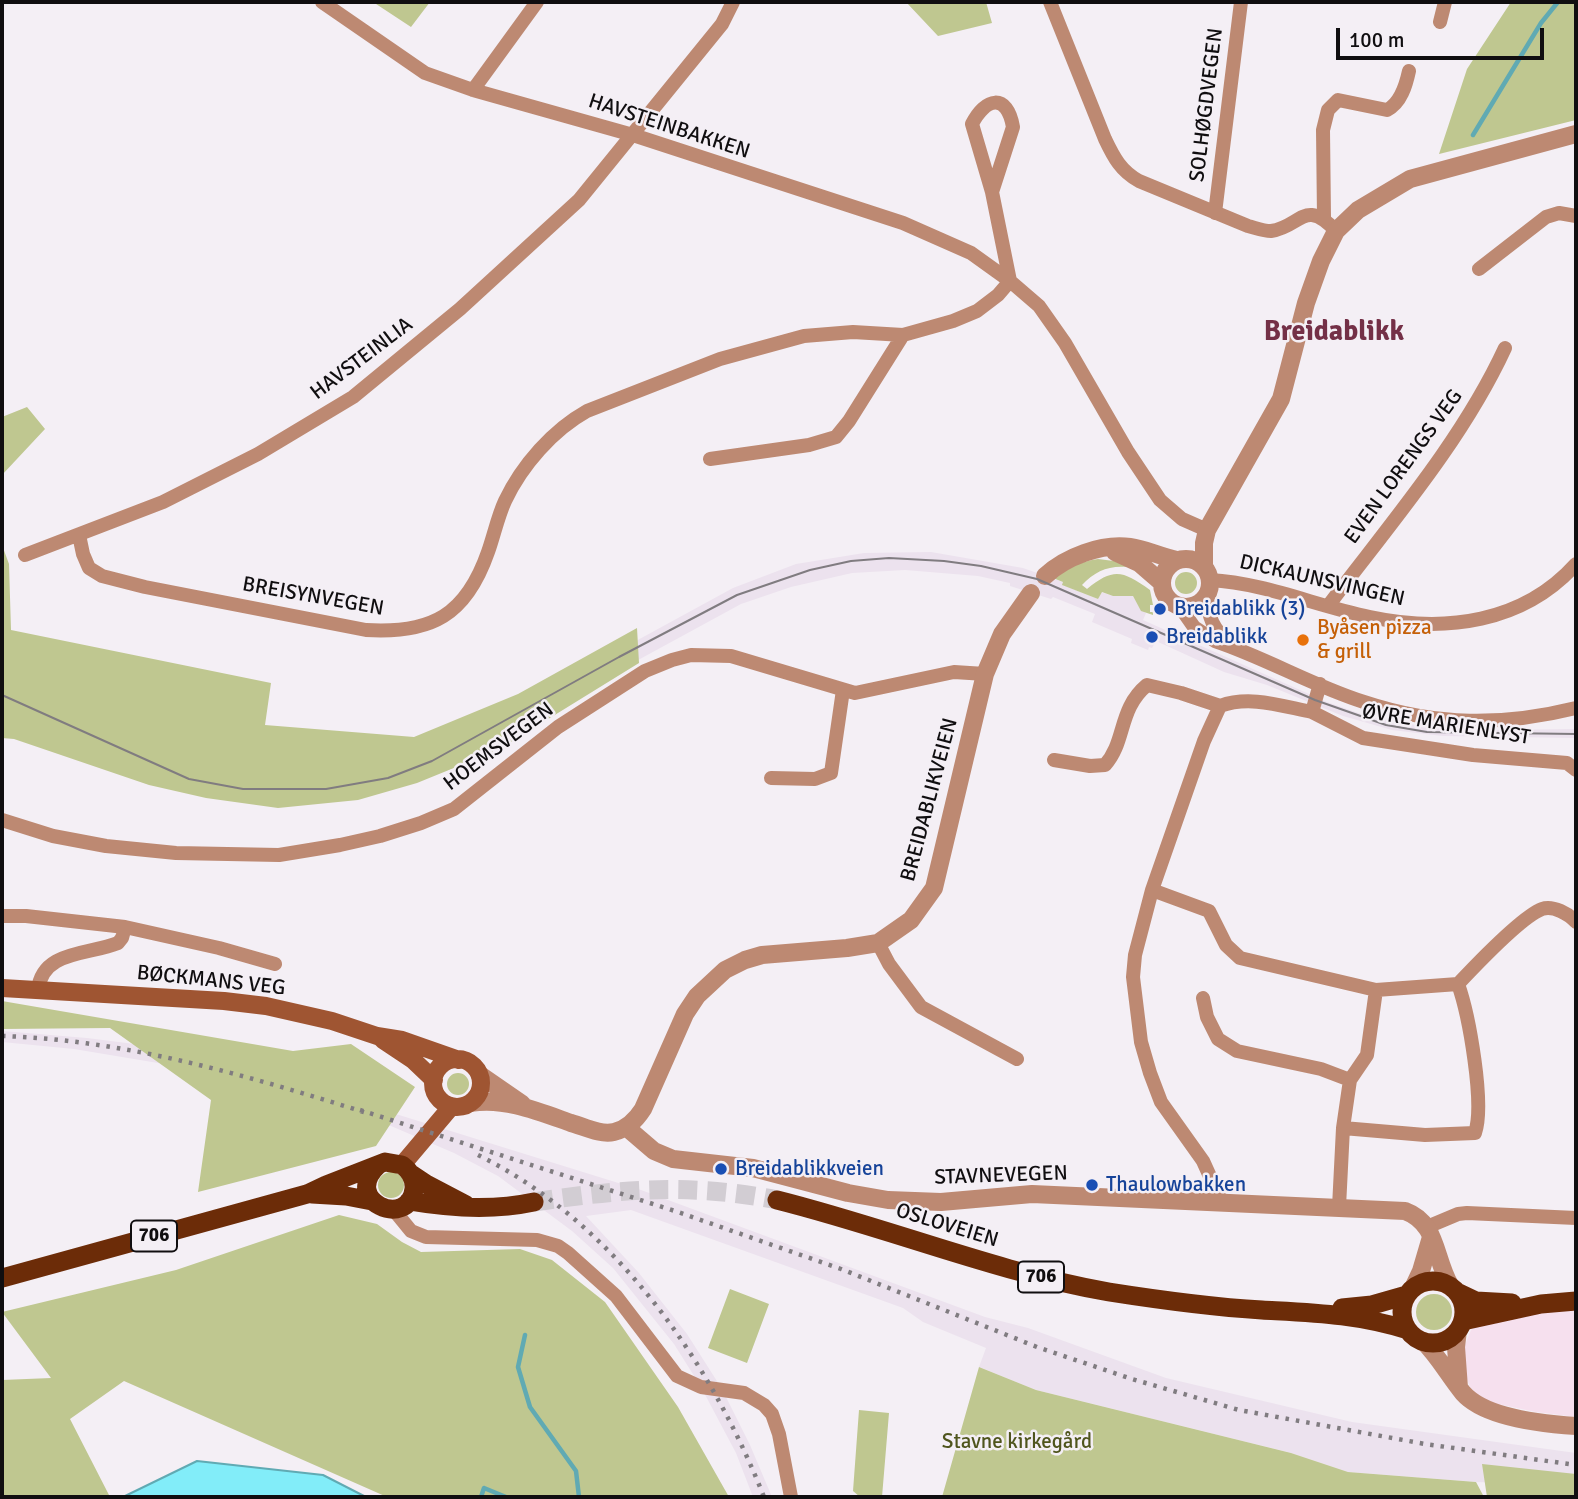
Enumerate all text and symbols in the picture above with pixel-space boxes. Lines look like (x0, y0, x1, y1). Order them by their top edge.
scale bar (1340, 14, 1548, 58)
street label: SOLHØGDVEGEN (1185, 27, 1229, 183)
text: 100 m (1349, 27, 1404, 53)
street label: HAVSTEINBAKKEN (585, 89, 753, 165)
street label: HAVSTEINLIA (306, 312, 418, 406)
district label: Breidablikk (1264, 316, 1404, 350)
street label: EVEN LORENGS VEG (1339, 385, 1469, 549)
street label: DICKAUNSVINGEN (1237, 550, 1407, 612)
street label: BREISYNVEGEN (240, 572, 386, 622)
place label: Breidablikk (3) (1174, 596, 1305, 622)
marker: Breidablikk (3) (1152, 601, 1168, 617)
place label: Byåsen pizza & grill (1317, 615, 1432, 665)
place label: Breidablikk (1166, 624, 1268, 650)
marker: Breidablikk (1144, 629, 1160, 645)
marker: Byåsen pizza & grill (1295, 632, 1311, 648)
street label: HOEMSVEGEN (439, 697, 559, 797)
street label: ØVRE MARIENLYST (1360, 699, 1532, 751)
street label: BREIDABLIKVEIEN (896, 716, 964, 884)
street label: BØCKMANS VEG (135, 961, 287, 1001)
place label: Breidablikkveien (735, 1156, 884, 1182)
marker: Breidablikkveien (713, 1161, 729, 1177)
street label: STAVNEVEGEN (934, 1161, 1068, 1191)
place label: Thaulowbakken (1106, 1172, 1246, 1198)
marker: Thaulowbakken (1084, 1177, 1100, 1193)
street label: OSLOVEIEN (893, 1199, 1001, 1253)
road number: 706 (131, 1220, 177, 1252)
road number: 706 (1018, 1261, 1064, 1292)
park label: Stavne kirkegård (942, 1429, 1092, 1455)

